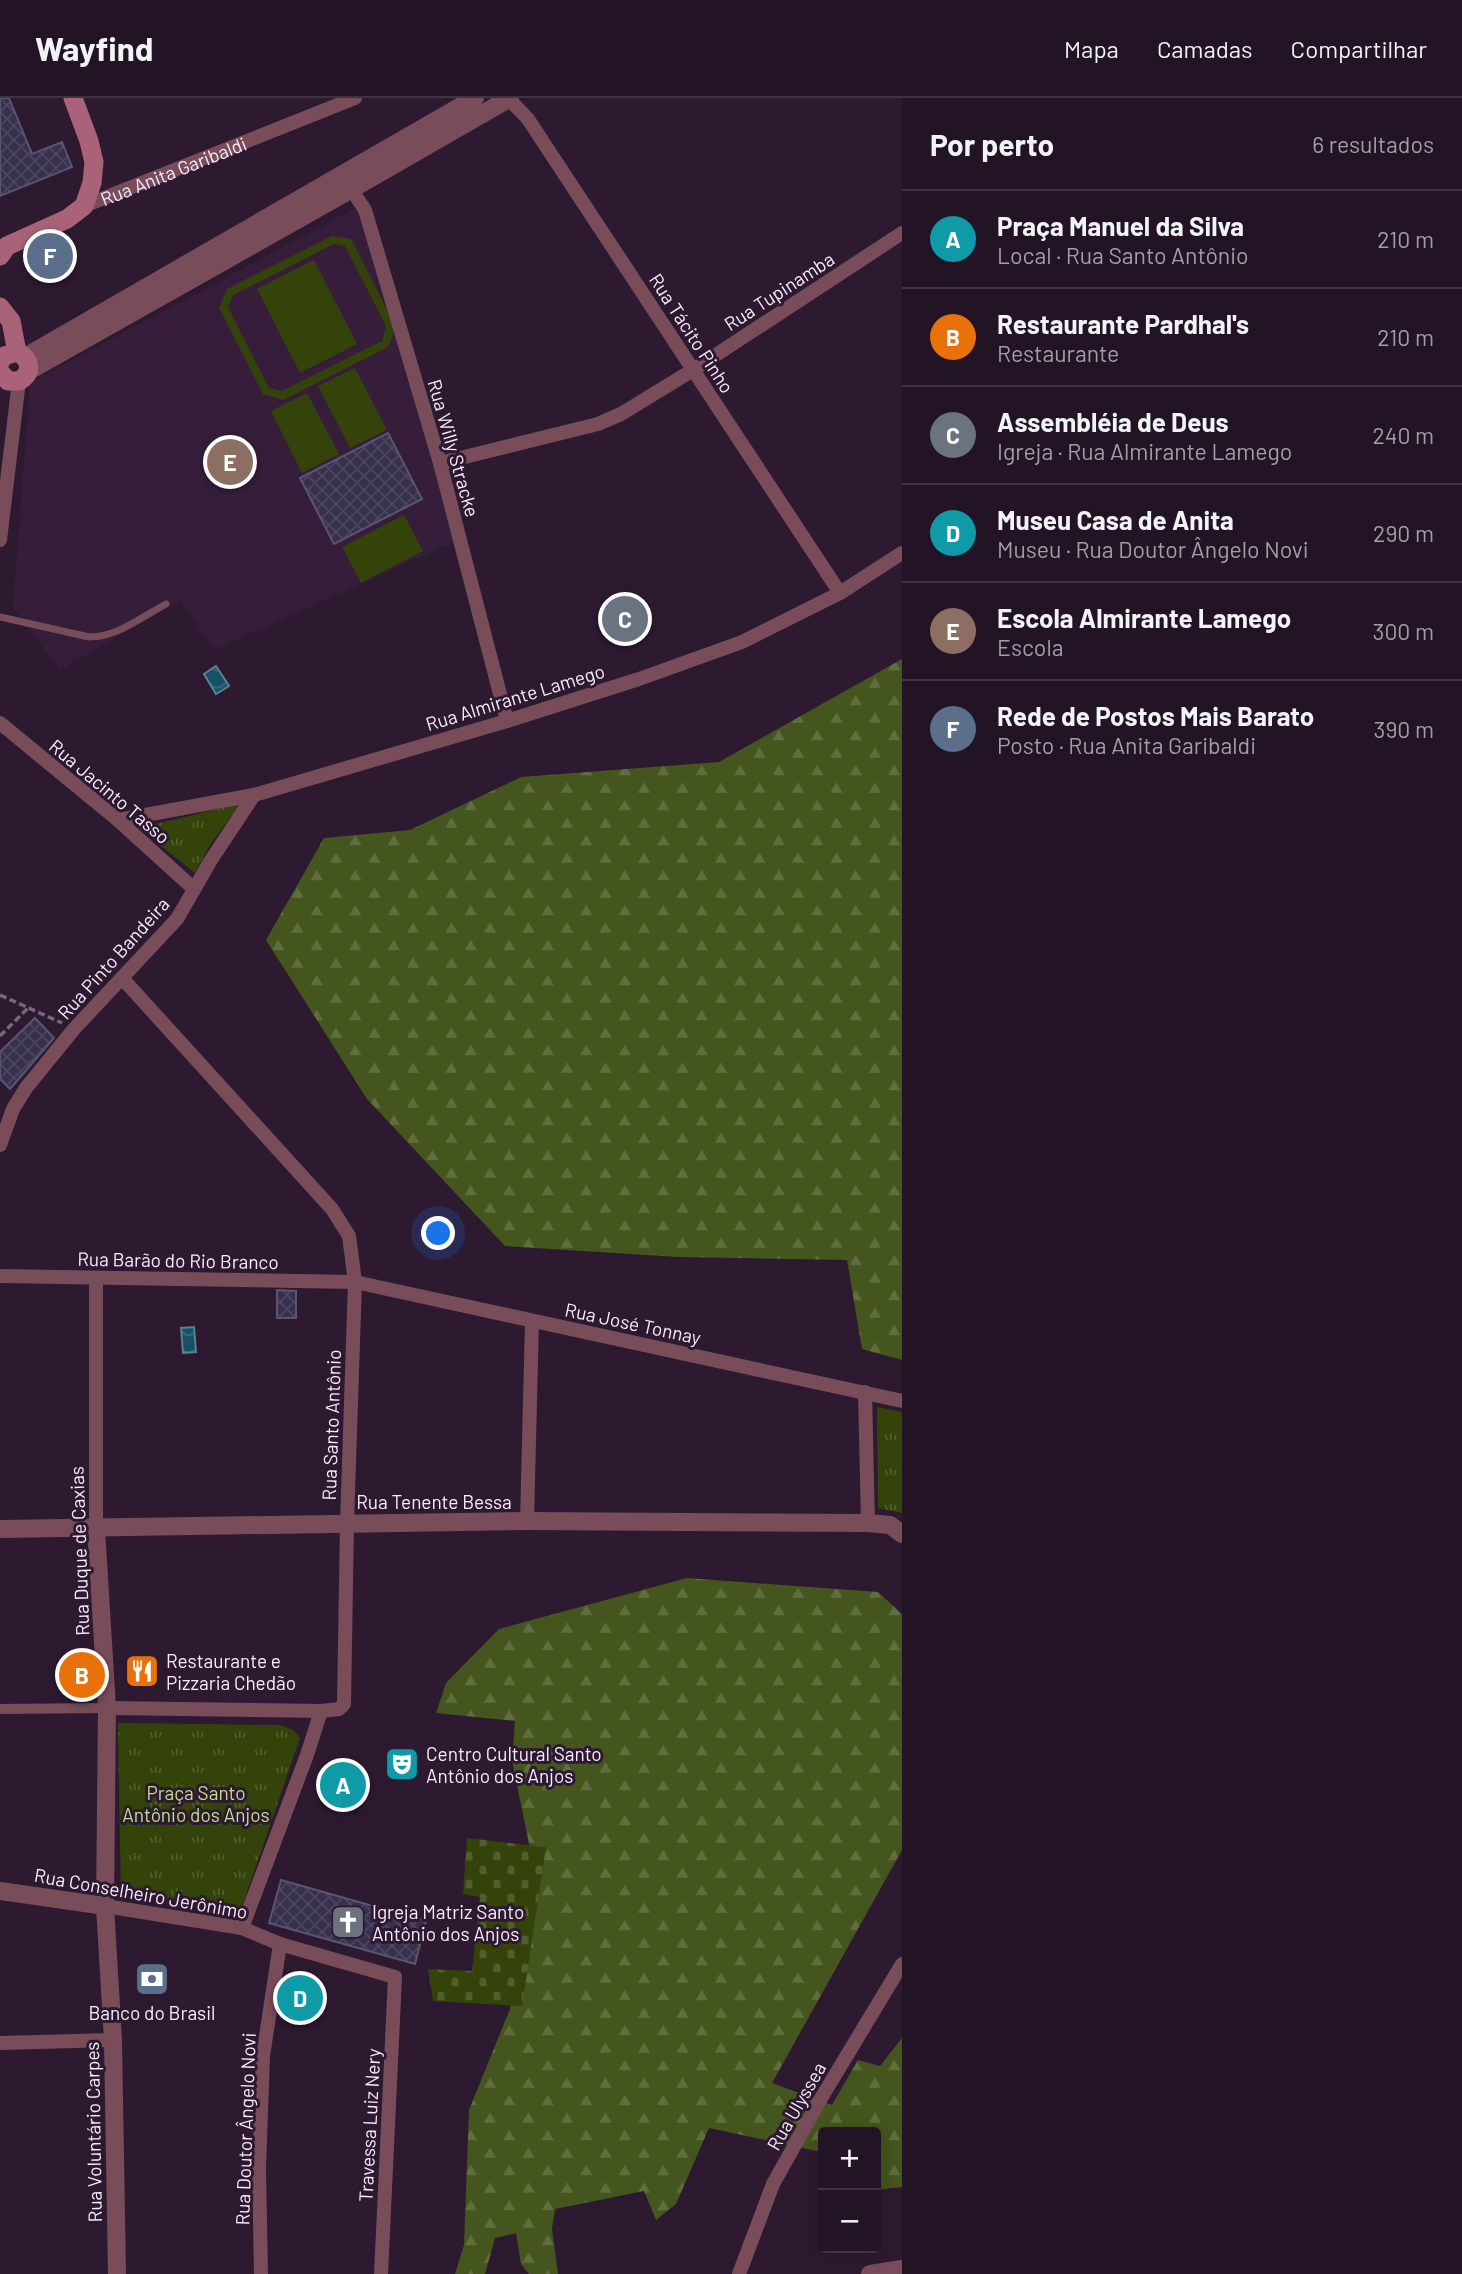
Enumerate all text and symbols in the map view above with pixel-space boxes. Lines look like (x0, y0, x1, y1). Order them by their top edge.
text: Wayfind (35, 28, 153, 68)
text: Mapa (1064, 34, 1119, 63)
text: Camadas (1157, 34, 1253, 63)
text: Compartilhar (1291, 34, 1427, 63)
text: Por perto (930, 126, 1054, 162)
text: 6 resultados (1312, 130, 1434, 158)
street label: Rua Anita Garibaldi (97, 131, 250, 210)
text: Praça Manuel da Silva (997, 210, 1244, 241)
text: A (945, 225, 961, 253)
text: 210 m (1377, 225, 1434, 253)
pin: F (27, 230, 73, 282)
text: Local · Rua Santo Antônio (997, 241, 1249, 269)
street label: Rua Tupinamba (720, 247, 838, 335)
street label: Rua Tácito Pinho (645, 269, 739, 397)
text: Restaurante Pardhal's (997, 308, 1249, 339)
text: B (946, 323, 960, 351)
text: 210 m (1377, 323, 1434, 351)
text: Restaurante (997, 339, 1119, 367)
street label: Rua Willy Stracke (423, 377, 485, 519)
text: Assembléia de Deus (997, 406, 1229, 437)
text: C (946, 421, 960, 449)
text: 240 m (1372, 421, 1434, 449)
pin: E (207, 436, 253, 488)
text: Igreja · Rua Almirante Lamego (997, 437, 1292, 465)
text: Museu Casa de Anita (997, 504, 1234, 535)
text: D (946, 519, 960, 547)
text: 290 m (1373, 519, 1434, 547)
text: Museu · Rua Doutor Ângelo Novi (997, 535, 1309, 563)
pin: C (602, 593, 648, 645)
text: Escola Almirante Lamego (997, 602, 1291, 633)
text: E (946, 617, 960, 645)
text: 300 m (1373, 617, 1434, 645)
text: Escola (997, 633, 1063, 661)
street label: Rua Almirante Lamego (423, 659, 607, 735)
text: Rede de Postos Mais Barato (997, 700, 1314, 731)
text: F (947, 715, 959, 743)
text: 390 m (1374, 715, 1434, 743)
text: Posto · Rua Anita Garibaldi (997, 731, 1256, 759)
street label: Rua Jacinto Tasso (45, 734, 175, 848)
street label: Rua Pinto Bandeira (52, 892, 174, 1024)
your location (421, 1216, 455, 1250)
street label: Rua Barão do Rio Branco (77, 1247, 279, 1273)
street label: Rua José Tonnay (563, 1297, 703, 1349)
street label: Rua Santo Antônio (317, 1349, 345, 1501)
street label: Rua Duque de Caxias (65, 1466, 93, 1636)
street label: Rua Tenente Bessa (356, 1490, 512, 1513)
pin: B (59, 1649, 105, 1701)
place label: Restaurante e Pizzaria Chedão (166, 1649, 296, 1694)
restaurant icon: Restaurante e Pizzaria Chedão (123, 1652, 161, 1690)
place label: Centro Cultural Santo Antônio dos Anjos (426, 1742, 602, 1787)
theatre icon: Centro Cultural Santo Antônio dos Anjos (383, 1745, 421, 1783)
pin: A (320, 1759, 366, 1811)
park label: Praça Santo Antônio dos Anjos (122, 1781, 270, 1826)
street label: Rua Conselheiro Jerônimo (33, 1863, 249, 1923)
place label: Igreja Matriz Santo Antônio dos Anjos (372, 1900, 524, 1945)
church icon: Igreja Matriz Santo Antônio dos Anjos (329, 1903, 367, 1941)
bank icon: Banco do Brasil (133, 1960, 171, 1998)
pin: D (277, 1972, 323, 2024)
place label: Banco do Brasil (89, 2001, 215, 2024)
street label: Rua Doutor Ângelo Novi (230, 2032, 260, 2226)
street label: Rua Voluntário Carpes (80, 2041, 106, 2223)
street label: Travessa Luiz Nery (353, 2047, 385, 2202)
street label: Rua Ulyssea (762, 2058, 830, 2154)
map controls (818, 2127, 881, 2253)
button: + (818, 2127, 881, 2190)
button: − (818, 2190, 881, 2253)

